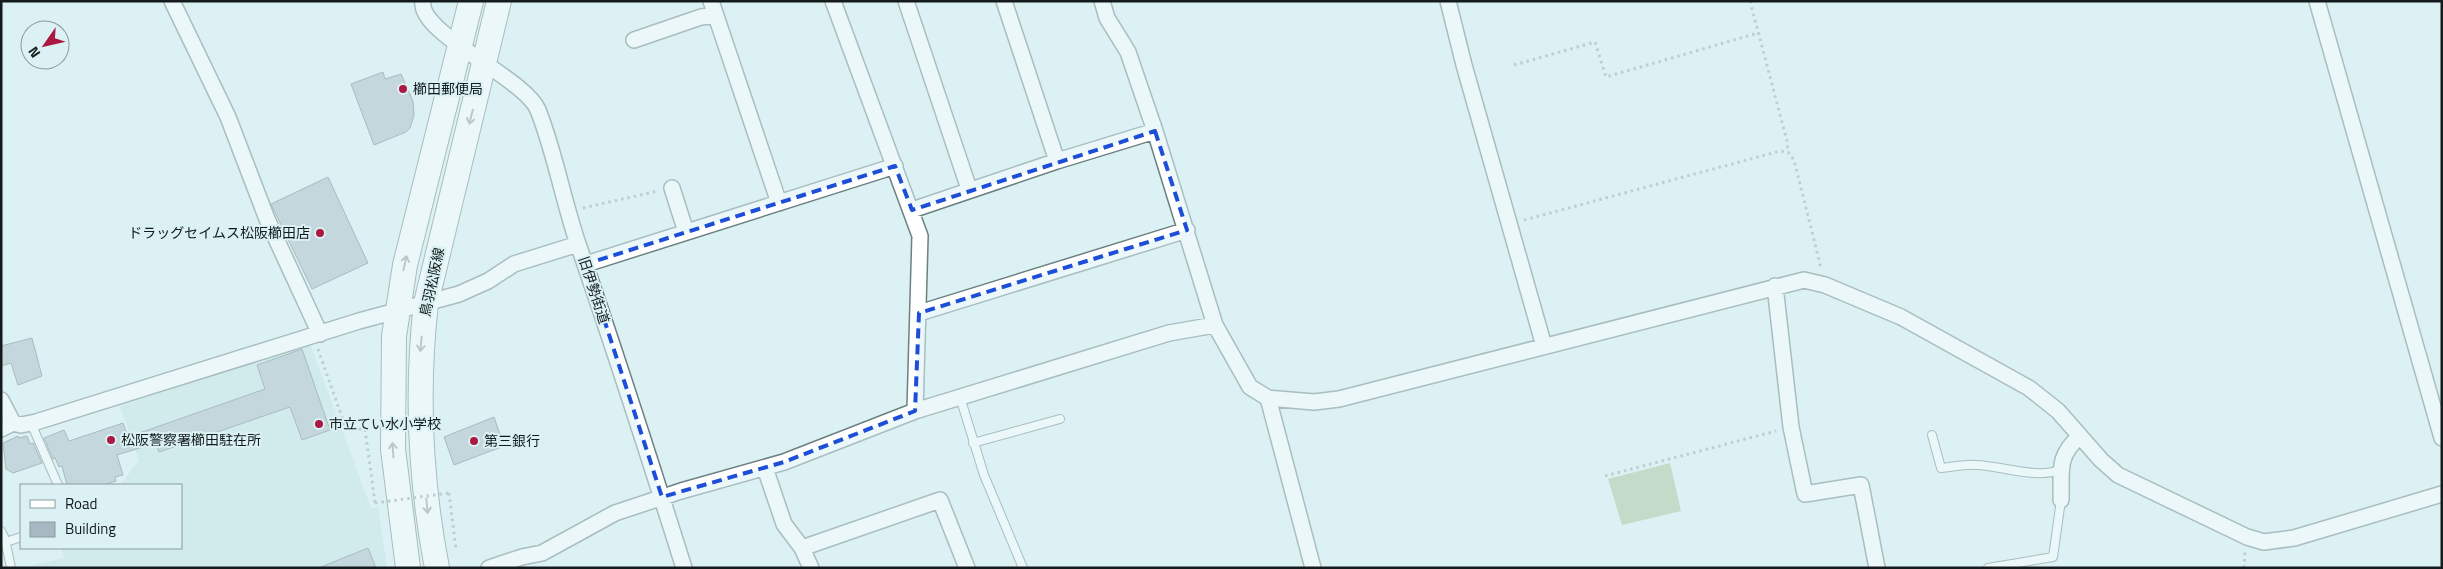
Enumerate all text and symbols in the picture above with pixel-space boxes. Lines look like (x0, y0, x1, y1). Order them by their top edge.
north arrow (20, 20, 70, 70)
text: N (22, 43, 45, 62)
place label: 櫛田郵便局 (413, 78, 483, 99)
marker: 櫛田郵便局 (397, 83, 409, 95)
one-way arrow (466, 108, 475, 124)
place label: ドラッグセイムス松阪櫛田店 (128, 222, 310, 243)
marker: ドラッグセイムス松阪櫛田店 (314, 227, 326, 239)
street label: 鳥羽松阪線 (414, 245, 449, 318)
street label: 旧伊勢街道 (574, 253, 615, 326)
one-way arrow (401, 256, 411, 272)
one-way arrow (416, 335, 426, 351)
place label: 市立てい水小学校 (329, 413, 441, 434)
marker: 市立てい水小学校 (313, 418, 325, 430)
place label: 松阪警察署櫛田駐在所 (121, 429, 261, 450)
place label: 第三銀行 (484, 430, 540, 451)
marker: 松阪警察署櫛田駐在所 (105, 434, 117, 446)
marker: 第三銀行 (468, 435, 480, 447)
one-way arrow (388, 442, 398, 458)
legend (20, 484, 182, 549)
text: Road (65, 492, 97, 515)
one-way arrow (422, 497, 431, 513)
text: Building (65, 517, 116, 540)

